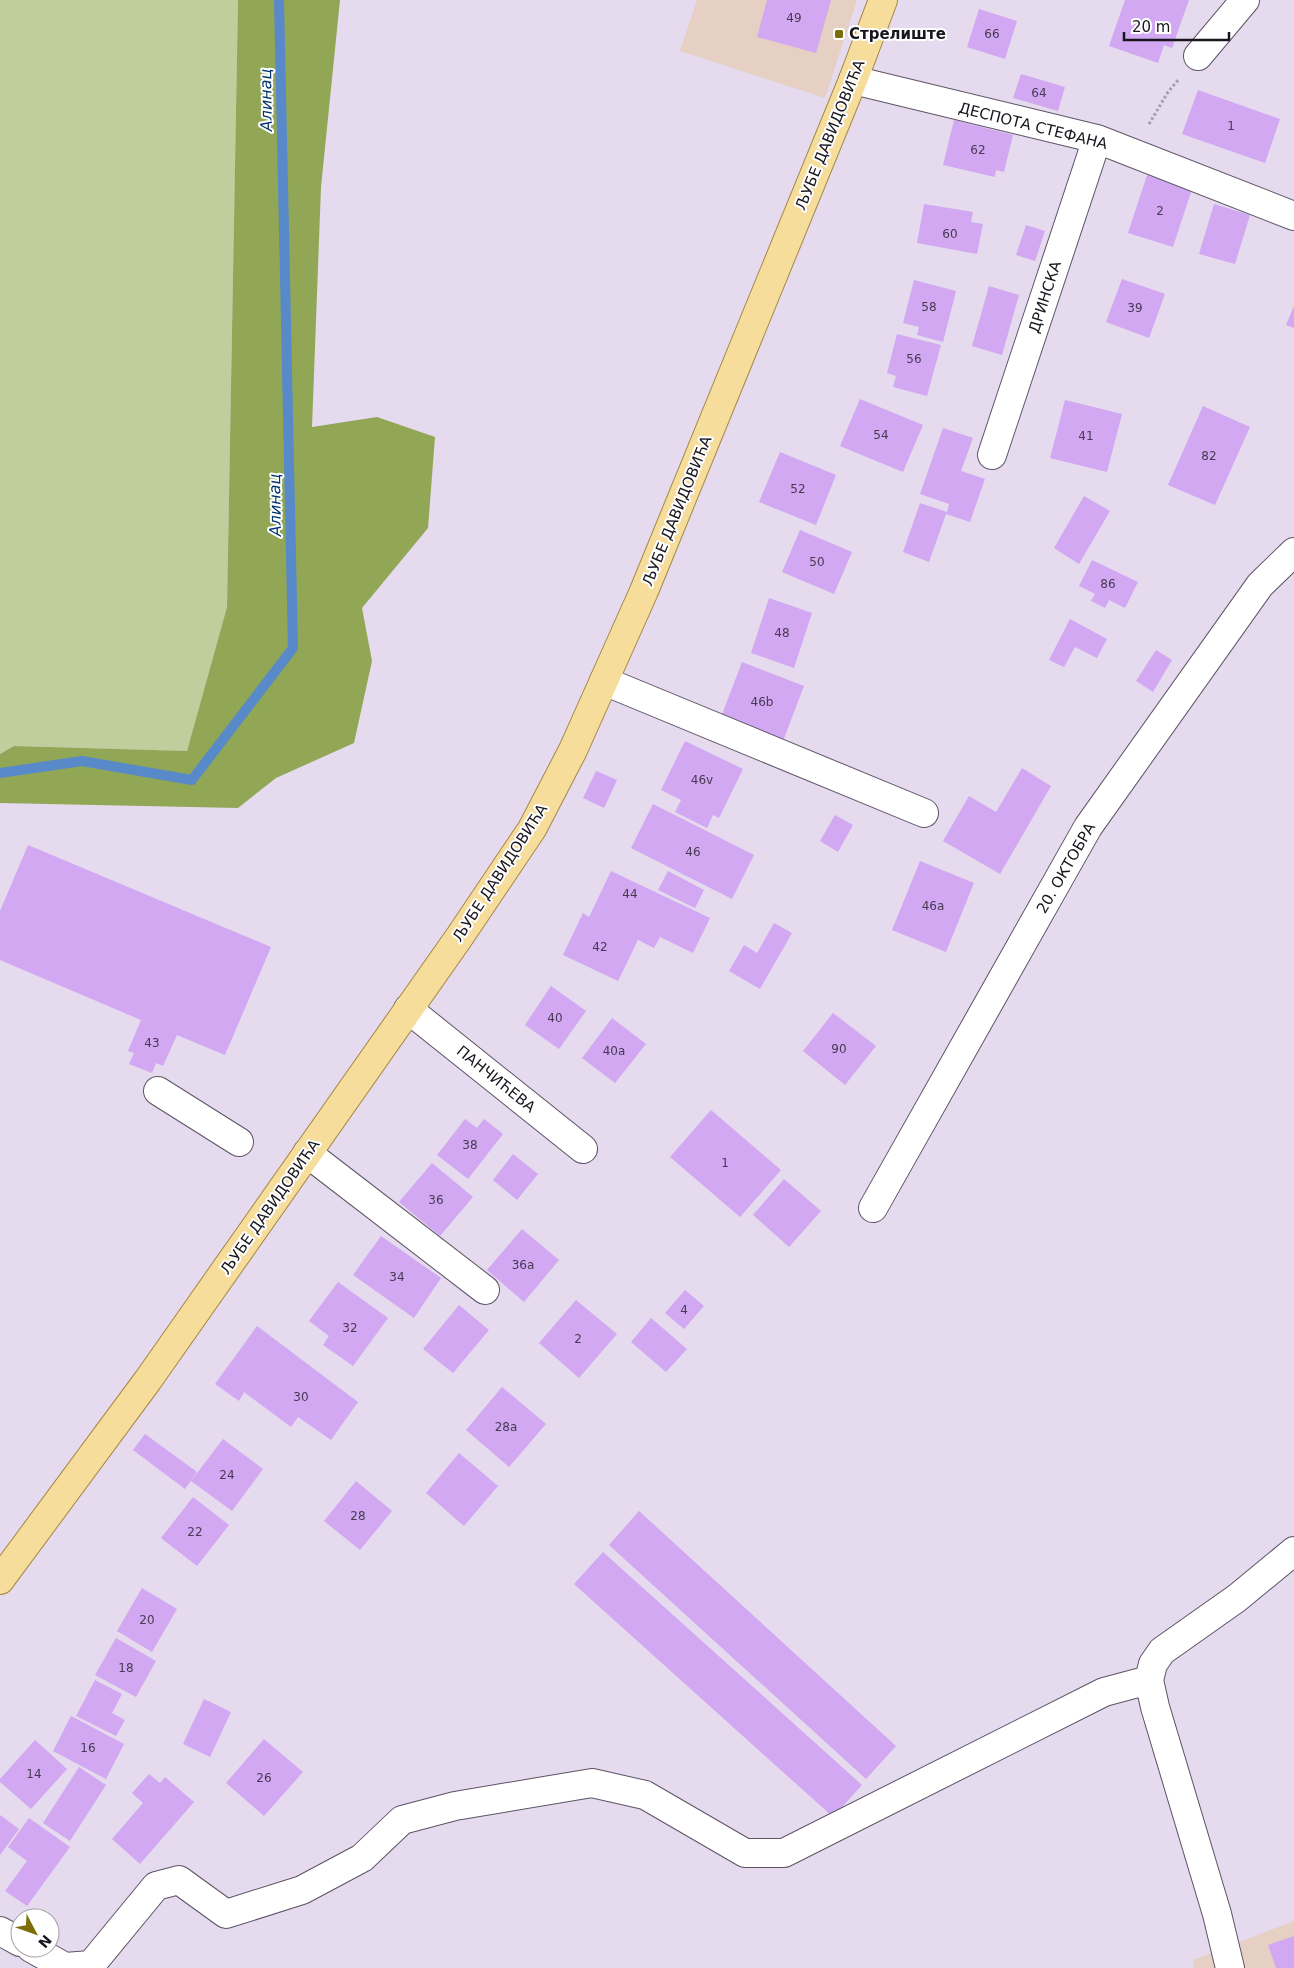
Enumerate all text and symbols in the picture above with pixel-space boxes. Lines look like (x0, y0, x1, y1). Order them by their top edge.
scale bar (1124, 10, 1229, 42)
house number: 49 (786, 11, 802, 25)
text: 20 m (1132, 18, 1170, 36)
place label: Стрелиште (849, 25, 946, 43)
house number: 66 (984, 27, 1000, 41)
marker: Стрелиште (833, 28, 845, 40)
street label: ЉУБЕ ДАВИДОВИЋА (792, 56, 869, 213)
water label: Алинац (256, 68, 276, 133)
house number: 64 (1031, 86, 1047, 100)
street label: ДЕСПОТА СТЕФАНА (957, 99, 1110, 153)
house number: 1 (1227, 119, 1235, 133)
house number: 62 (970, 143, 986, 157)
house number: 2 (1156, 204, 1164, 218)
house number: 60 (942, 227, 958, 241)
street label: ДРИНСКА (1025, 258, 1065, 335)
house number: 58 (921, 300, 937, 314)
house number: 39 (1127, 301, 1143, 315)
house number: 56 (906, 352, 922, 366)
house number: 54 (873, 428, 889, 442)
house number: 41 (1078, 429, 1094, 443)
street label: ЉУБЕ ДАВИДОВИЋА (639, 432, 716, 589)
house number: 82 (1201, 449, 1217, 463)
water label: Алинац (265, 473, 285, 538)
house number: 52 (790, 482, 806, 496)
house number: 50 (809, 555, 825, 569)
house number: 86 (1100, 577, 1116, 591)
house number: 48 (774, 626, 790, 640)
house number: 46b (751, 695, 773, 709)
house number: 46v (691, 773, 713, 787)
street label: ЉУБЕ ДАВИДОВИЋА (449, 800, 552, 945)
street label: 20. ОКТОБРА (1033, 819, 1100, 917)
house number: 46 (685, 845, 701, 859)
house number: 44 (622, 887, 638, 901)
house number: 46a (922, 899, 944, 913)
house number: 42 (592, 940, 608, 954)
house number: 40 (547, 1011, 563, 1025)
house number: 43 (144, 1036, 160, 1050)
street label: ПАНЧИЋЕВА (453, 1042, 540, 1117)
house number: 90 (831, 1042, 847, 1056)
house number: 40a (603, 1044, 625, 1058)
street label: ЉУБЕ ДАВИДОВИЋА (217, 1135, 324, 1278)
house number: 38 (462, 1138, 478, 1152)
house number: 1 (721, 1156, 729, 1170)
house number: 36 (428, 1193, 444, 1207)
house number: 36a (512, 1258, 534, 1272)
house number: 34 (389, 1270, 405, 1284)
house number: 4 (680, 1303, 688, 1317)
house number: 32 (342, 1321, 358, 1335)
house number: 2 (574, 1332, 582, 1346)
house number: 30 (293, 1390, 309, 1404)
house number: 28a (495, 1420, 517, 1434)
house number: 24 (219, 1468, 235, 1482)
house number: 28 (350, 1509, 366, 1523)
house number: 22 (187, 1525, 203, 1539)
house number: 20 (139, 1613, 155, 1627)
house number: 18 (118, 1661, 134, 1675)
house number: 16 (80, 1741, 96, 1755)
house number: 14 (26, 1767, 42, 1781)
house number: 26 (256, 1771, 272, 1785)
north arrow (10, 1908, 60, 1958)
text: N (35, 1932, 55, 1951)

